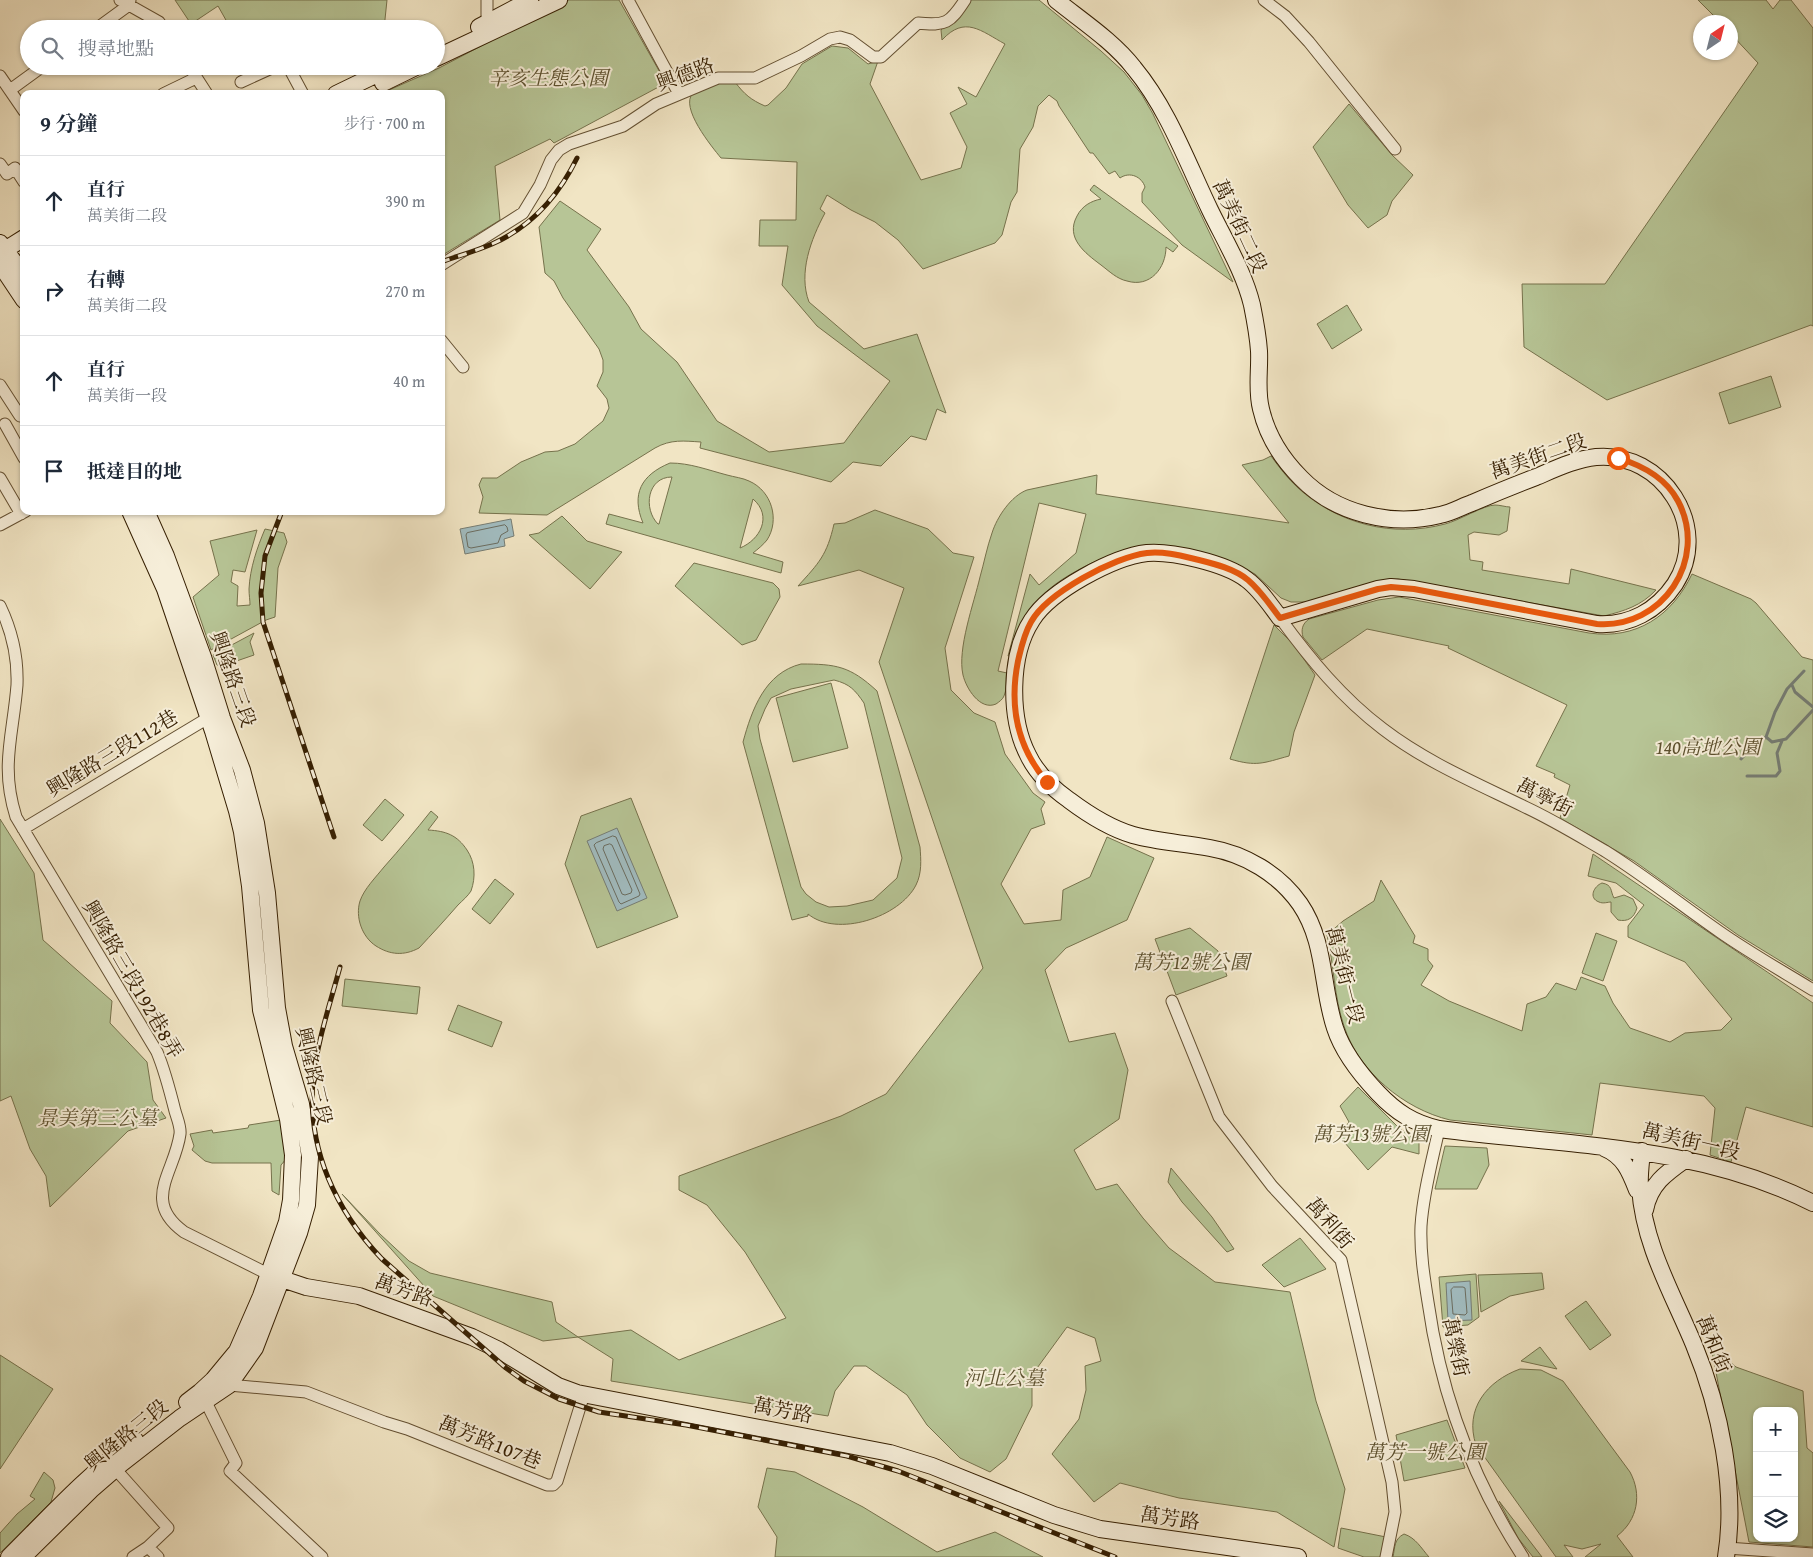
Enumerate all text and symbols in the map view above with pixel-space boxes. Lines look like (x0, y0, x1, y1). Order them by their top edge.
north arrow (1693, 15, 1738, 60)
search box (20, 20, 445, 75)
icon: search (38, 34, 66, 62)
text: 搜尋地點 (78, 34, 154, 62)
street label: 興德路 (652, 50, 718, 97)
park label: 辛亥生態公園 (488, 63, 611, 92)
text: 9 分鐘 (40, 108, 98, 139)
text: 步行 · 700 m (344, 111, 425, 135)
street label: 萬美街二段 (1206, 174, 1275, 277)
text: 直行 (87, 175, 125, 203)
icon: ahead (40, 187, 68, 215)
text: 390 m (385, 189, 425, 213)
text: 萬美街二段 (87, 203, 167, 227)
text: 右轉 (87, 265, 125, 293)
icon: right (40, 277, 68, 305)
text: 270 m (385, 279, 425, 303)
text: 萬美街二段 (87, 293, 167, 317)
text: 直行 (87, 355, 125, 383)
icon: ahead (40, 367, 68, 395)
text: 40 m (393, 369, 425, 393)
text: 萬美街一段 (87, 383, 167, 407)
street label: 萬美街二段 (1486, 426, 1590, 486)
route start (1607, 447, 1630, 470)
icon: arrive (40, 457, 68, 485)
text: 抵達目的地 (87, 457, 182, 485)
street label: 興隆路三段 (203, 627, 263, 731)
street label: 興隆路三段112巷 (40, 702, 183, 803)
park label: 140高地公園 (1655, 732, 1764, 761)
street label: 萬寧街 (1512, 770, 1579, 823)
route end (1036, 771, 1059, 794)
street label: 興隆路三段192巷8弄 (76, 894, 191, 1063)
street label: 萬美街一段 (1319, 923, 1372, 1027)
park label: 萬芳12號公園 (1133, 947, 1252, 976)
street label: 興隆路三段 (289, 1024, 340, 1128)
park label: 景美第三公墓 (37, 1103, 160, 1132)
street label: 萬美街一段 (1639, 1115, 1743, 1166)
park label: 萬芳13號公園 (1313, 1119, 1432, 1148)
street label: 萬利街 (1300, 1191, 1361, 1255)
street label: 萬芳路 (371, 1266, 437, 1313)
street label: 萬和街 (1690, 1311, 1739, 1377)
street label: 萬樂街 (1436, 1315, 1477, 1379)
park label: 河北公墓 (964, 1363, 1047, 1392)
street label: 萬芳路 (751, 1390, 815, 1429)
street label: 興隆路三段 (78, 1392, 174, 1477)
map controls (1753, 1407, 1798, 1542)
button: + (1753, 1407, 1798, 1452)
street label: 萬芳路107巷 (434, 1408, 546, 1475)
park label: 萬芳一號公園 (1365, 1437, 1488, 1466)
button: − (1753, 1452, 1798, 1497)
button: layers (1753, 1497, 1798, 1542)
street label: 萬芳路 (1138, 1499, 1202, 1536)

